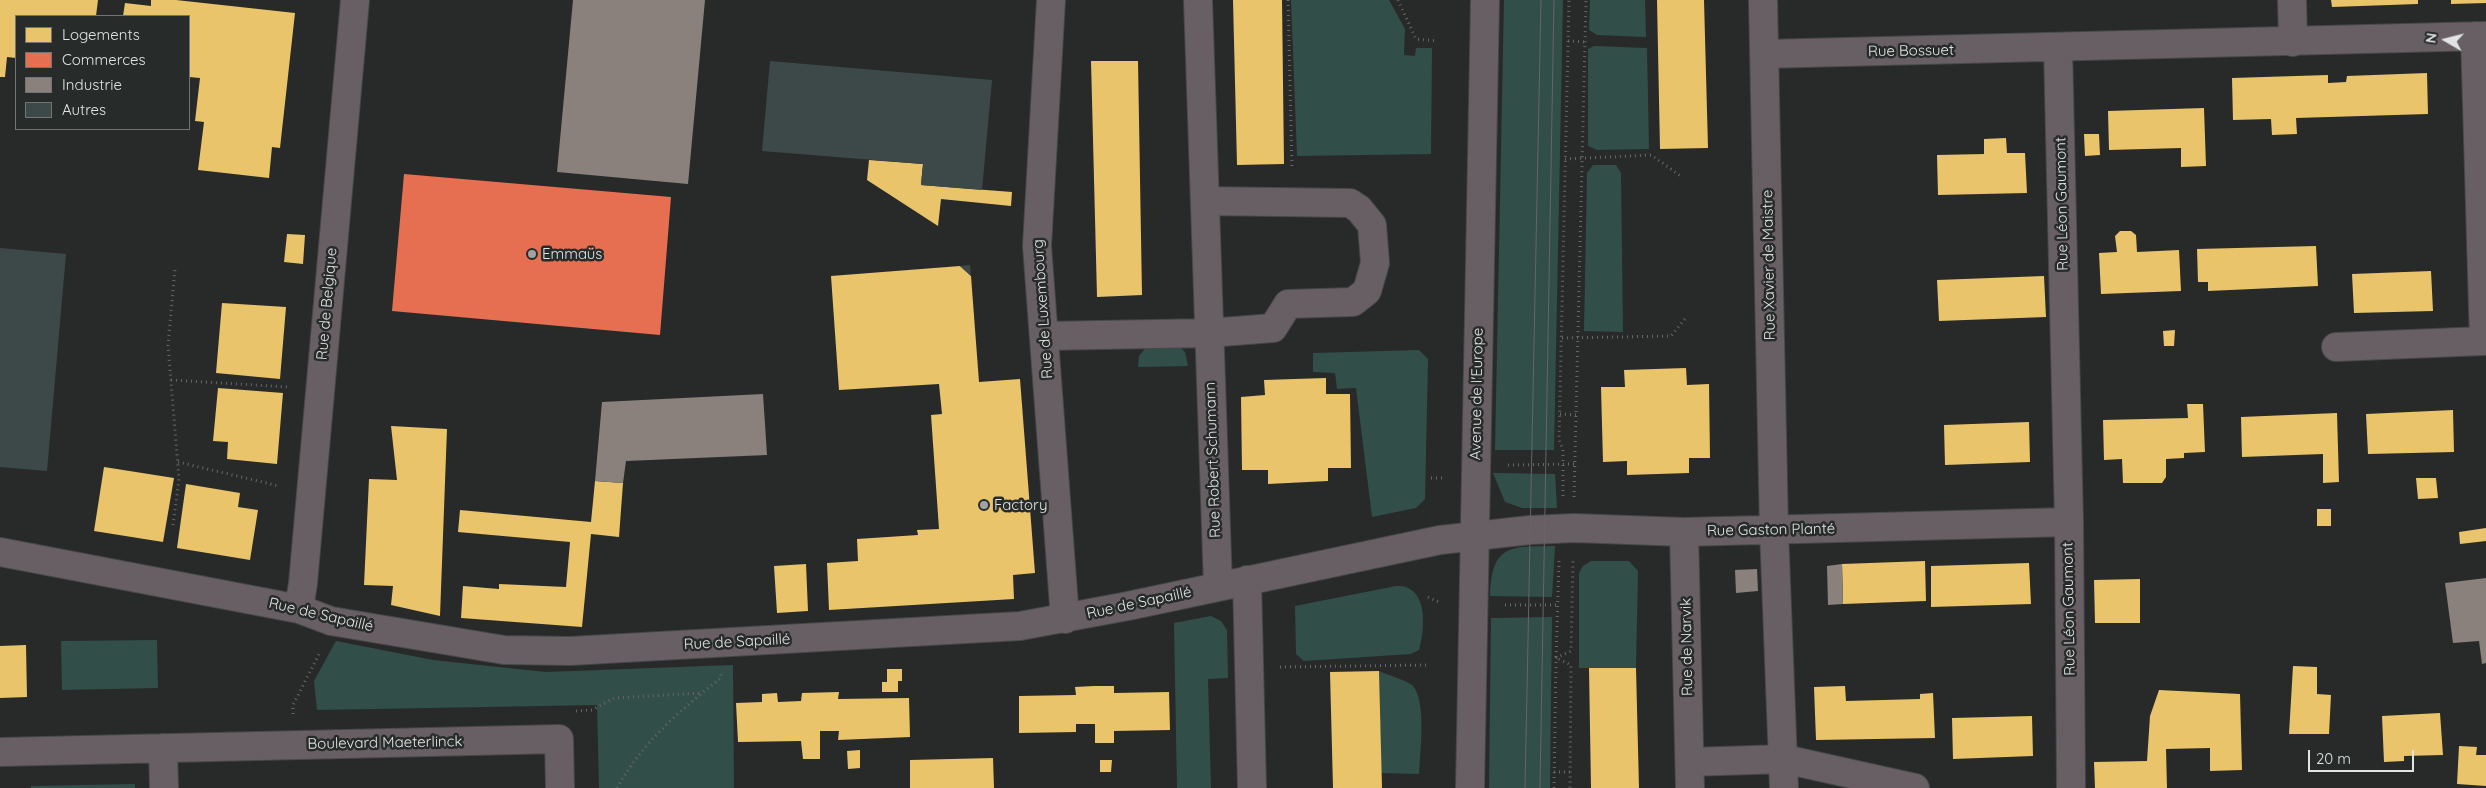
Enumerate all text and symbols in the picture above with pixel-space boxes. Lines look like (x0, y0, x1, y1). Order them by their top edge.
legend (15, 15, 190, 130)
north arrow (2421, 15, 2471, 65)
text: Logements (62, 25, 140, 44)
text: N (2422, 32, 2441, 44)
street label: Rue Bossuet (1868, 41, 1954, 61)
text: Commerces (62, 50, 145, 69)
text: Industrie (62, 75, 122, 94)
text: Autres (62, 100, 106, 119)
street label: Rue Léon Gaumont (2052, 137, 2072, 271)
street label: Rue Xavier de Maistre (1759, 189, 1779, 341)
street label: Rue de Luxembourg (1029, 239, 1057, 379)
place label: Emmaüs (542, 245, 602, 263)
street label: Rue de Belgique (313, 247, 341, 361)
marker: Emmaüs (526, 248, 538, 260)
street label: Avenue de l'Europe (1467, 328, 1487, 460)
street label: Rue Robert Schumann (1201, 382, 1225, 538)
place label: Factory (994, 496, 1047, 514)
marker: Factory (978, 499, 990, 511)
street label: Rue Gaston Planté (1707, 520, 1835, 540)
street label: Rue Léon Gaumont (2059, 542, 2079, 676)
street label: Rue de Sapaillé (1085, 583, 1193, 623)
street label: Rue de Sapaillé (267, 594, 375, 636)
street label: Rue de Narvik (1677, 598, 1697, 696)
street label: Rue de Sapaillé (683, 630, 791, 654)
street label: Boulevard Maeterlinck (307, 733, 463, 753)
scale bar (2311, 740, 2417, 772)
text: 20 m (2316, 749, 2351, 768)

